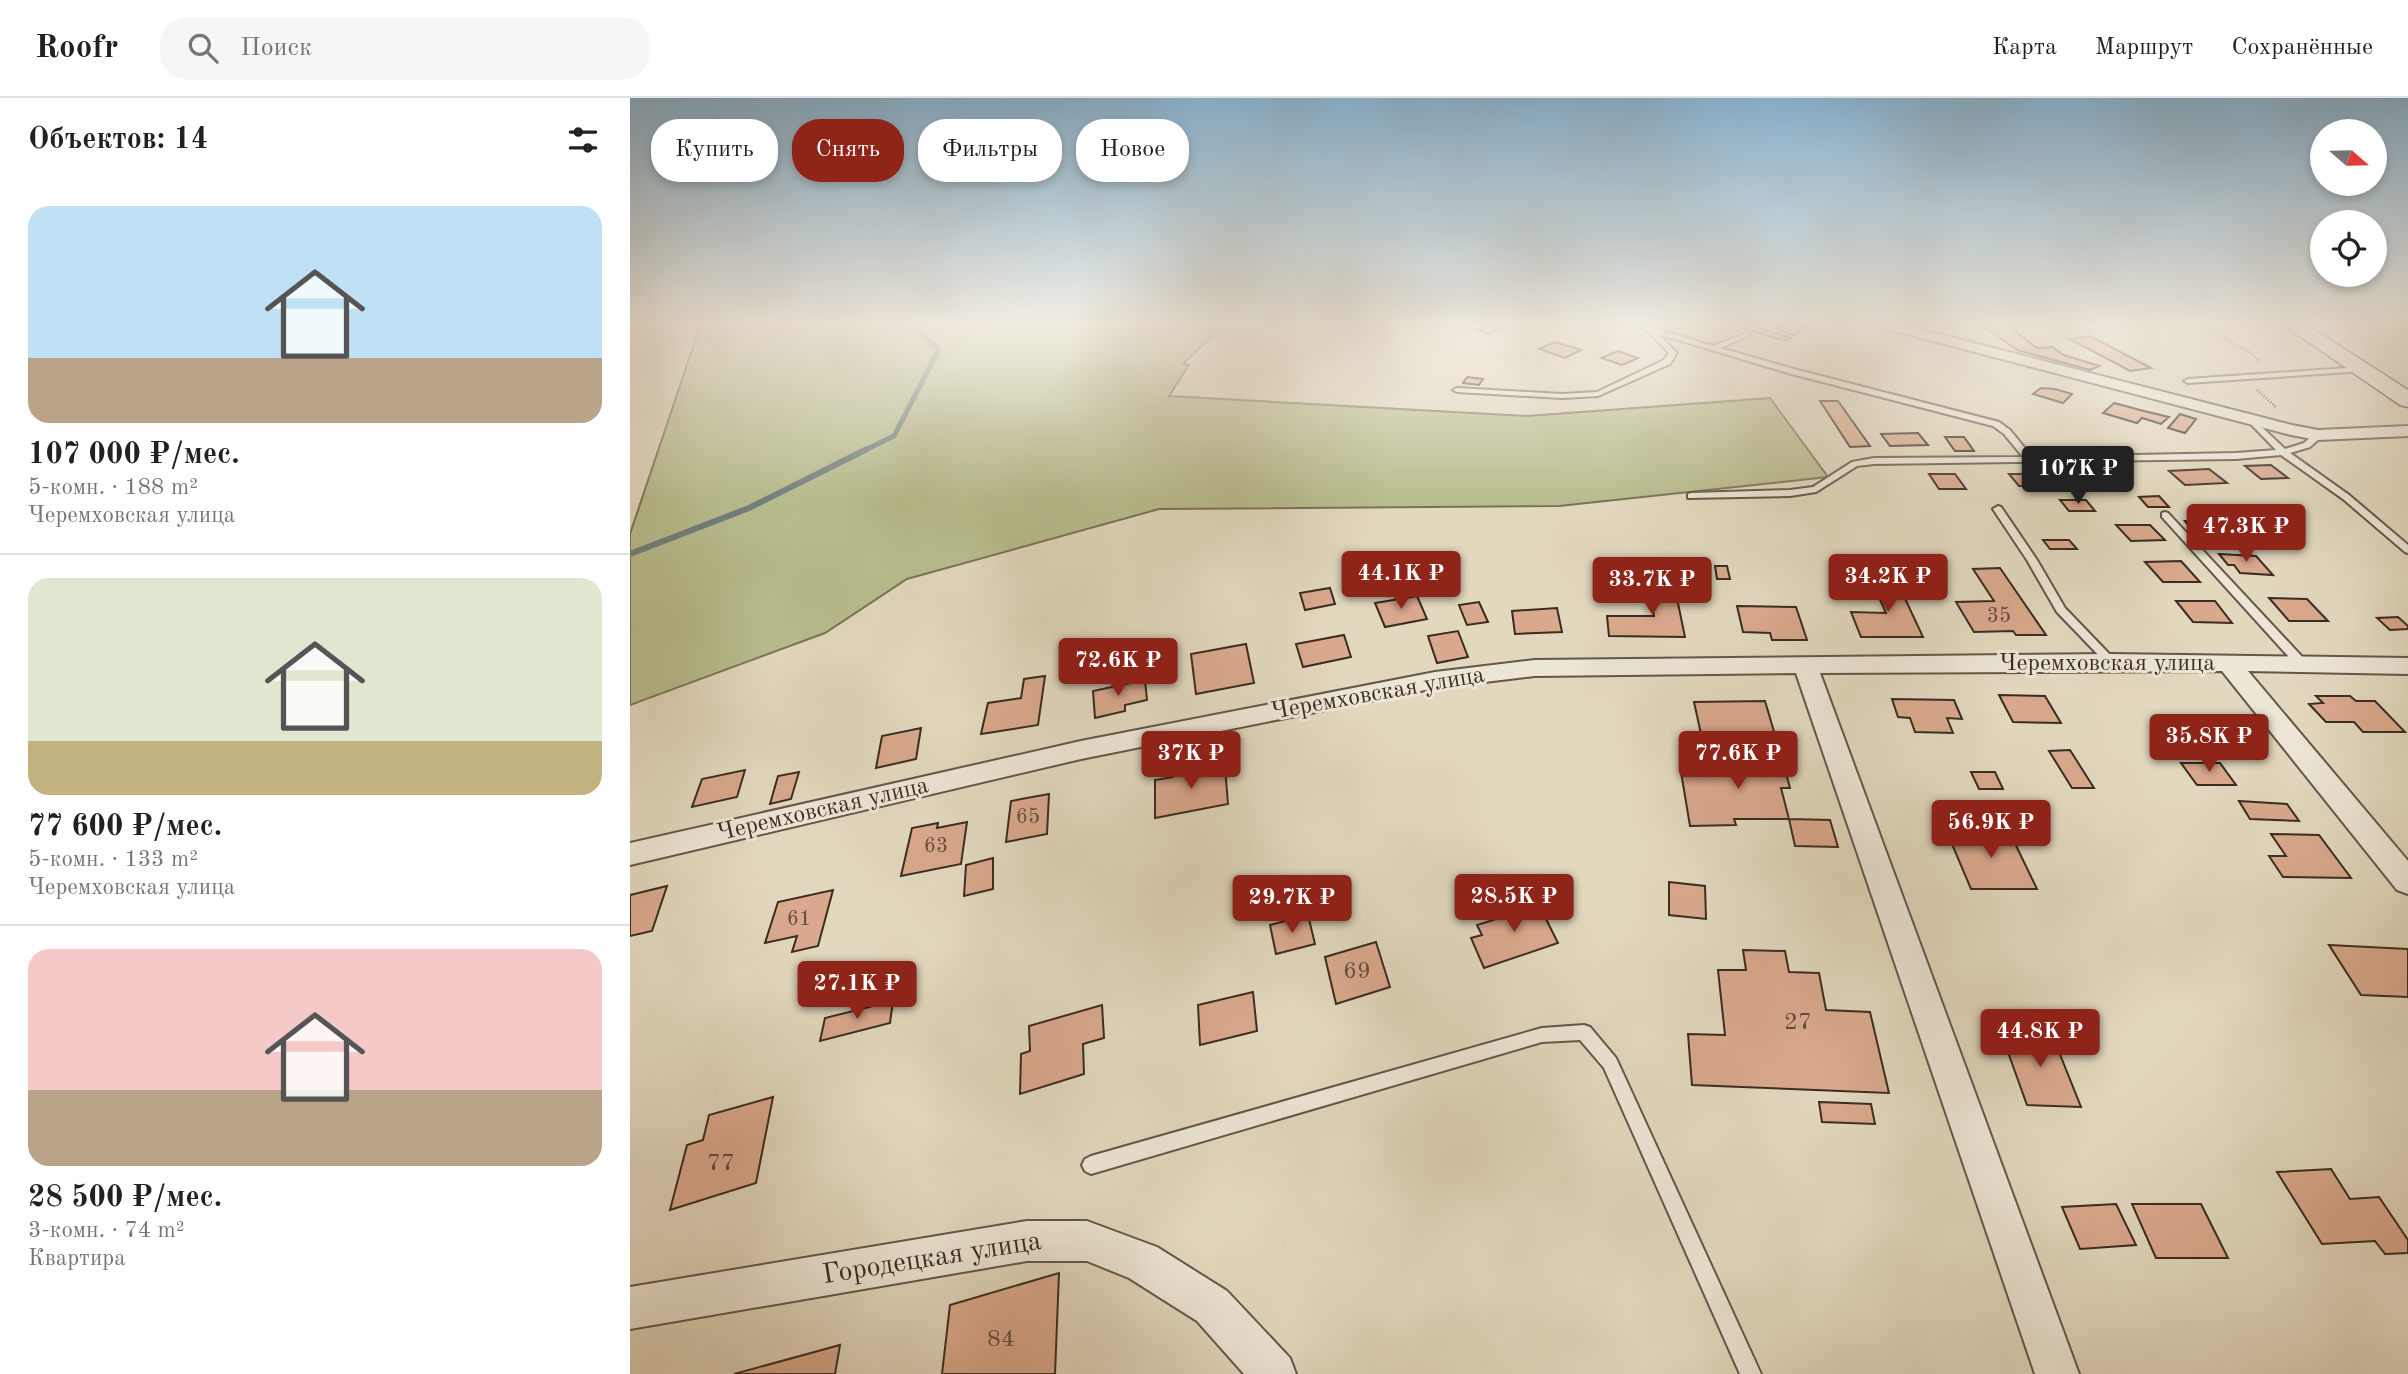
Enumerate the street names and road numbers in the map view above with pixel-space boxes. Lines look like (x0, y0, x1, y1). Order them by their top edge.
street label: Черемховская улица (1999, 652, 2215, 676)
street label: Черемховская улица (1269, 663, 1487, 725)
street label: Черемховская улица (715, 774, 931, 846)
street label: Городецкая улица (820, 1228, 1044, 1290)

